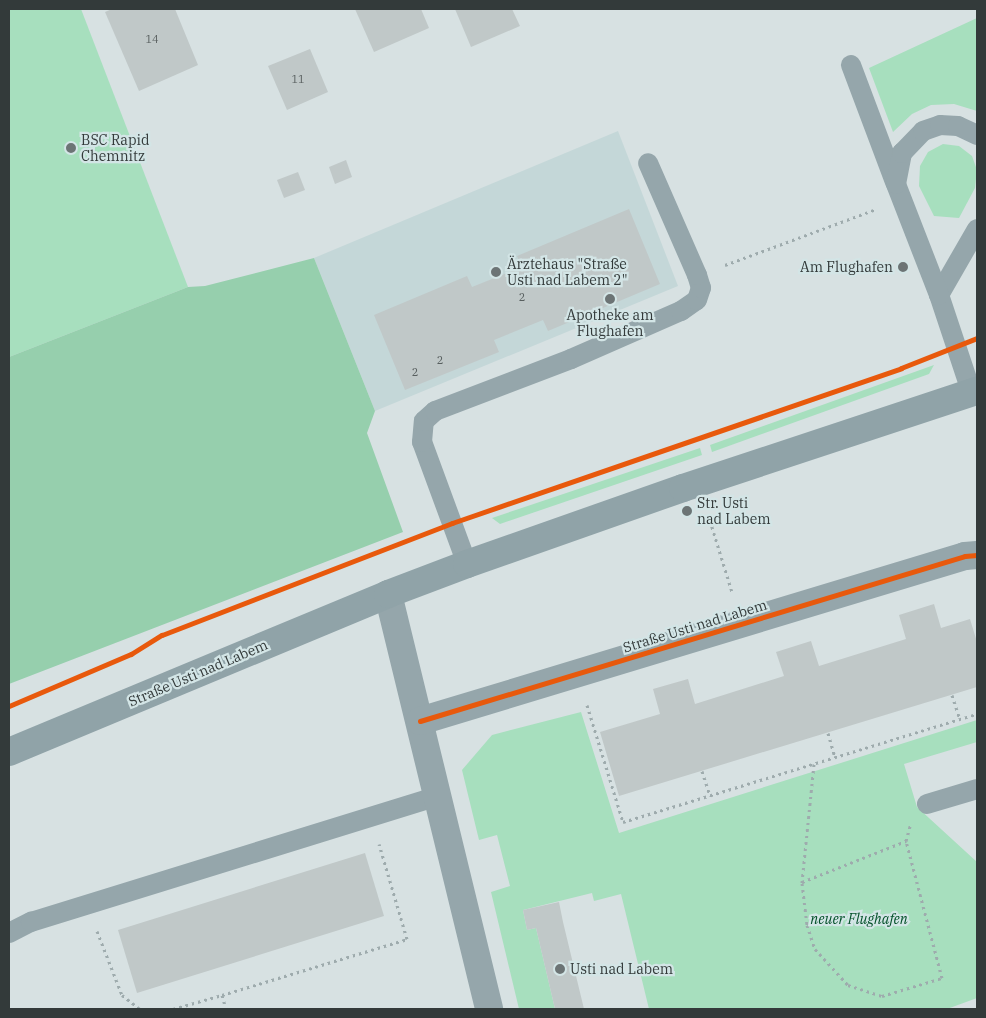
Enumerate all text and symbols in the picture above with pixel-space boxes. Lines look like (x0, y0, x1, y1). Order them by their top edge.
house number: 14 (145, 32, 159, 46)
house number: 11 (291, 72, 305, 86)
place label: BSC Rapid Chemnitz (81, 132, 150, 164)
marker: BSC Rapid Chemnitz (65, 142, 77, 154)
place label: Ärztehaus "Straße Usti nad Labem 2" (507, 256, 627, 288)
place label: Am Flughafen (800, 259, 893, 275)
marker: Am Flughafen (897, 261, 909, 273)
marker: Ärztehaus "Straße Usti nad Labem 2" (489, 265, 503, 279)
house number: 2 (519, 290, 525, 304)
marker: Apotheke am Flughafen (604, 293, 616, 305)
place label: Apotheke am Flughafen (567, 307, 653, 340)
house number: 2 (437, 353, 443, 367)
house number: 2 (412, 365, 418, 379)
place label: Str. Usti nad Labem (697, 495, 771, 528)
marker: Str. Usti nad Labem (681, 505, 693, 517)
street label: Straße Usti nad Labem (621, 596, 769, 656)
street label: Straße Usti nad Labem (126, 636, 270, 710)
park label: neuer Flughafen (810, 911, 908, 927)
place label: Usti nad Labem (570, 961, 673, 977)
marker: Usti nad Labem (554, 963, 566, 975)

